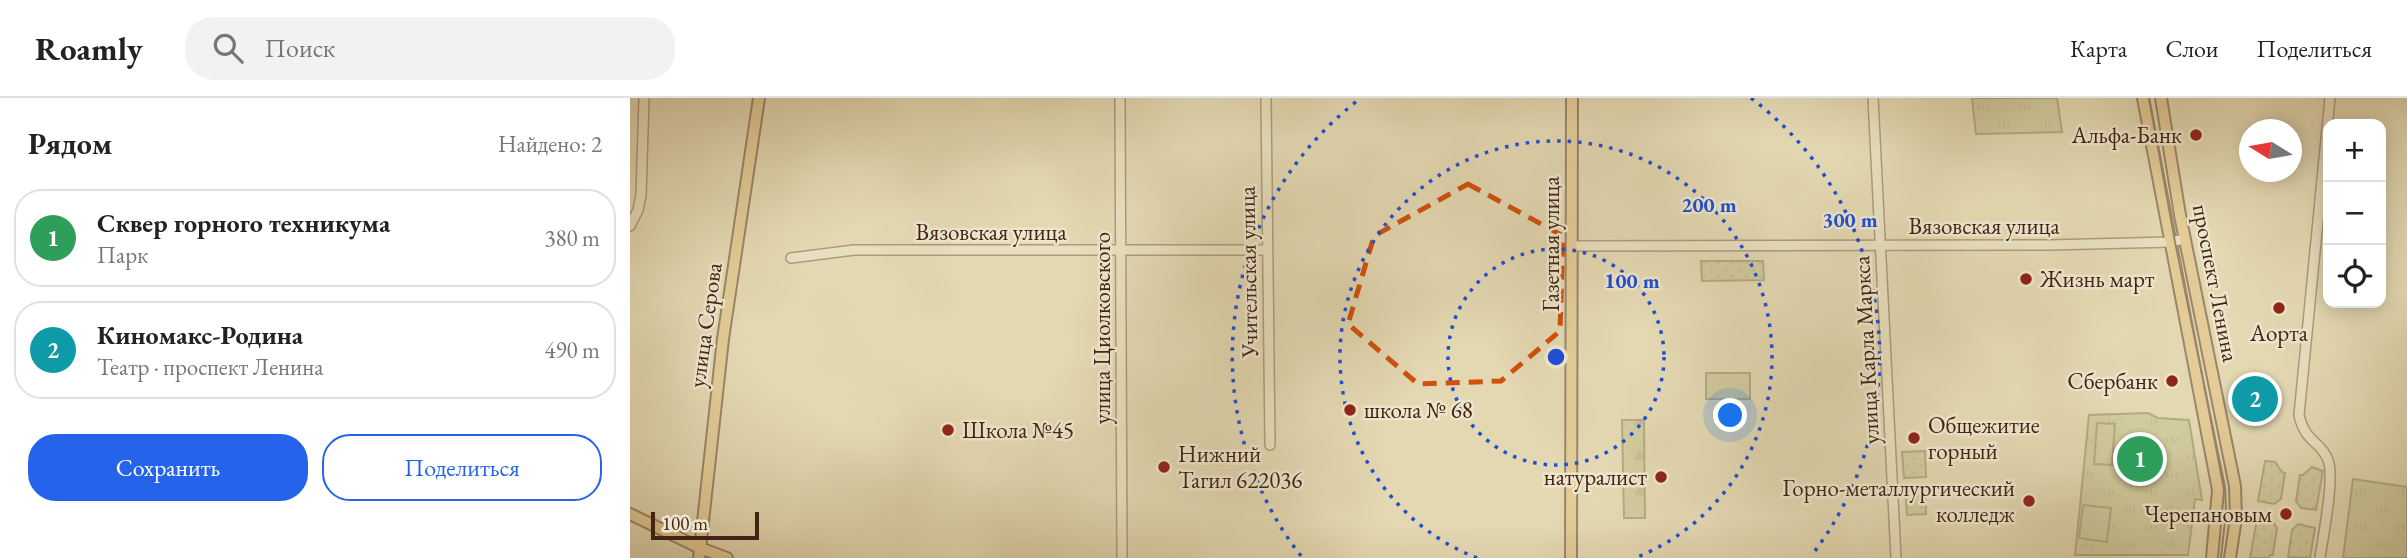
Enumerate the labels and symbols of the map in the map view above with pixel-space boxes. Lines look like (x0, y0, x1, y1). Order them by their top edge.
north arrow (2239, 119, 2302, 182)
place label: Альфа-Банк (2071, 120, 2182, 150)
marker: Альфа-Банк (2188, 127, 2204, 143)
street label: Газетная улица (1536, 176, 1566, 312)
street label: Учительская улица (1231, 185, 1265, 359)
text: 200 m (1681, 191, 1737, 218)
street label: проспект Ленина (2186, 202, 2246, 365)
text: 300 m (1822, 206, 1878, 233)
street label: Вязовская улица (1908, 211, 2060, 241)
street label: Вязовская улица (915, 217, 1067, 247)
street label: улица Циолковского (1087, 232, 1117, 424)
street label: улица Карла Маркса (1846, 254, 1886, 445)
street label: улица Серова (681, 260, 729, 389)
place label: Жизнь март (2039, 264, 2155, 294)
text: 100 m (1604, 267, 1660, 294)
marker: Жизнь март (2018, 271, 2034, 287)
marker: Аорта (2271, 300, 2287, 316)
place label: Аорта (2249, 318, 2309, 348)
centre of rings (1544, 345, 1568, 369)
place label: Сбербанк (2067, 366, 2158, 396)
marker: Сбербанк (2164, 373, 2180, 389)
pin: 2 (2232, 373, 2278, 425)
place label: школа № 68 (1364, 395, 1473, 425)
your location (1713, 398, 1747, 432)
marker: школа № 68 (1342, 402, 1358, 418)
place label: Общежитие горный (1928, 410, 2040, 466)
place label: Школа №45 (962, 415, 1074, 445)
marker: Школа №45 (940, 422, 956, 438)
marker: Общежитие горный (1906, 430, 1922, 446)
pin: 1 (2117, 433, 2163, 485)
place label: Нижний Тагил 622036 (1178, 439, 1302, 495)
marker: Нижний Тагил 622036 (1156, 459, 1172, 475)
place label: натуралист (1544, 462, 1648, 492)
marker: натуралист (1653, 469, 1669, 485)
place label: Горно-металлургический колледж (1782, 473, 2015, 529)
marker: Горно-металлургический колледж (2021, 493, 2037, 509)
place label: Черепановым (2144, 499, 2273, 529)
marker: Черепановым (2278, 506, 2294, 522)
scale bar (651, 509, 760, 541)

